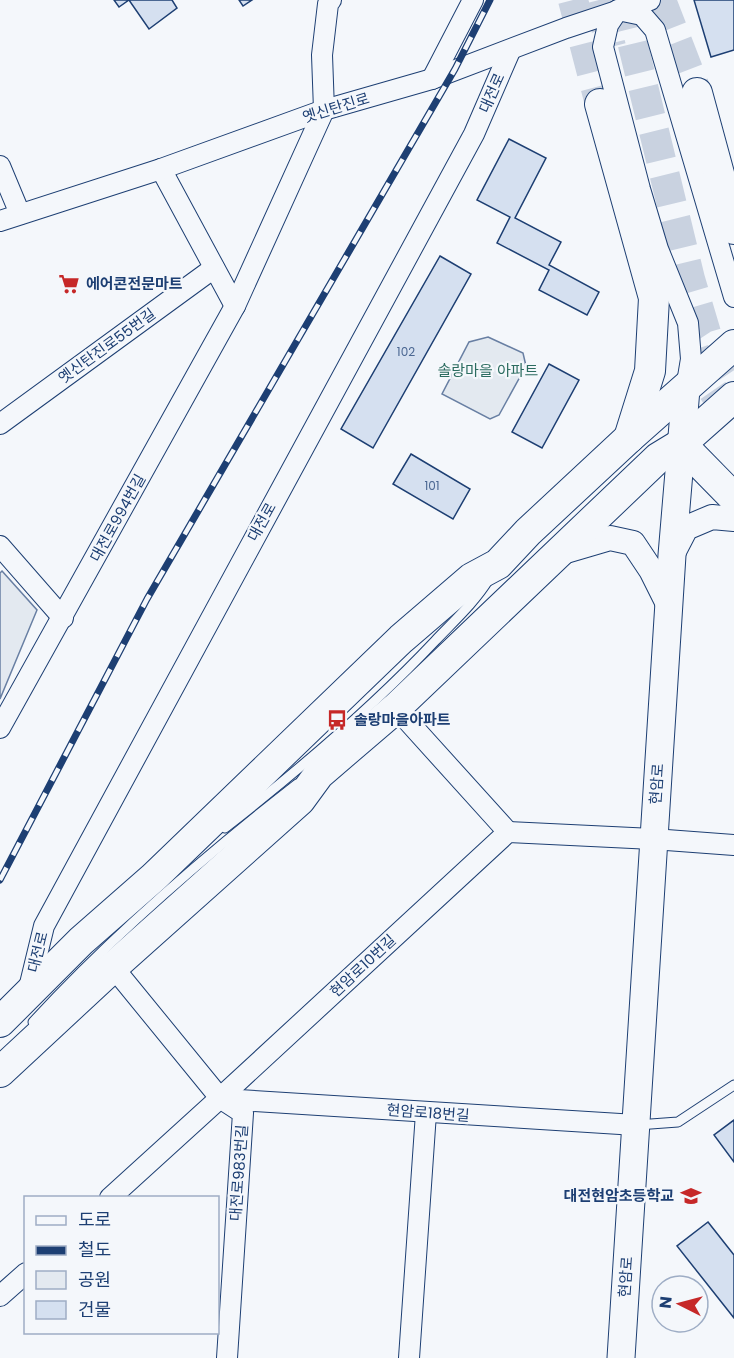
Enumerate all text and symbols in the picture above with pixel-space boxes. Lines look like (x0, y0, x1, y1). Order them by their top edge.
street label: 대전로 (474, 70, 510, 116)
street label: 옛신탄진로 (300, 87, 372, 128)
supermarket icon: 에어콘전문마트 (57, 272, 81, 296)
place label: 에어콘전문마트 (86, 273, 183, 294)
street label: 옛신탄진로55번길 (54, 303, 160, 388)
house number: 102 (397, 343, 415, 360)
park label: 솔랑마을 아파트 (438, 360, 539, 381)
street label: 대전로994번길 (85, 470, 150, 565)
house number: 101 (424, 477, 440, 494)
street label: 대전로 (242, 499, 281, 545)
bus stop icon: 솔랑마을아파트 (325, 708, 349, 732)
place label: 솔랑마을아파트 (354, 709, 451, 730)
street label: 현암로 (645, 763, 668, 805)
street label: 대전로 (22, 929, 53, 975)
street label: 현암로10번길 (325, 930, 400, 1002)
street label: 현암로18번길 (386, 1099, 470, 1126)
street label: 대전로983번길 (225, 1124, 252, 1222)
school or university icon: 대전현암초등학교 (679, 1184, 703, 1208)
place label: 대전현암초등학교 (564, 1185, 674, 1206)
legend (24, 1196, 219, 1334)
text: 도로 (78, 1207, 111, 1232)
text: 철도 (78, 1237, 111, 1262)
street label: 현암로 (614, 1256, 637, 1298)
text: 공원 (78, 1267, 111, 1292)
north arrow (650, 1274, 710, 1334)
text: N (654, 1295, 678, 1310)
text: 건물 (78, 1297, 111, 1322)

